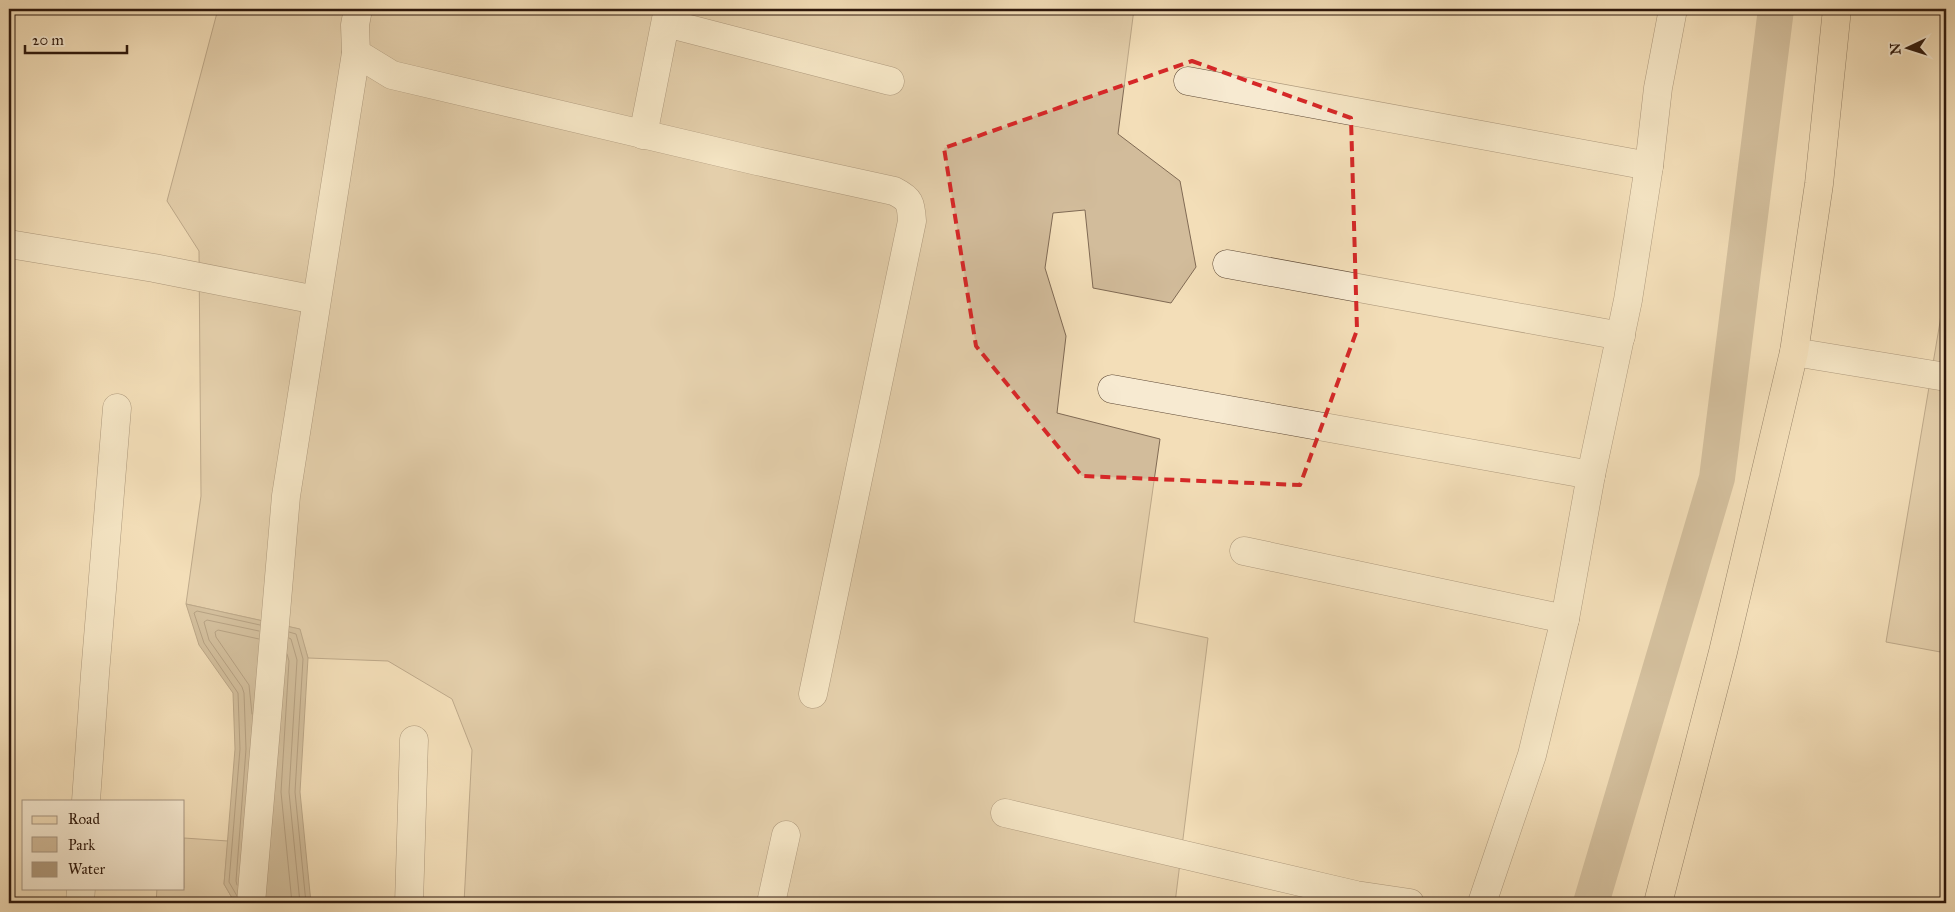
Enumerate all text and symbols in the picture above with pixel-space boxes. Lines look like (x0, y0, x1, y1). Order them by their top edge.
scale bar (25, 22, 128, 54)
north arrow (1882, 22, 1932, 72)
text: 20 m (32, 31, 64, 49)
text: N (1887, 42, 1904, 55)
legend (22, 800, 185, 890)
text: Road (68, 810, 100, 828)
text: Park (68, 836, 95, 854)
text: Water (68, 860, 105, 878)

